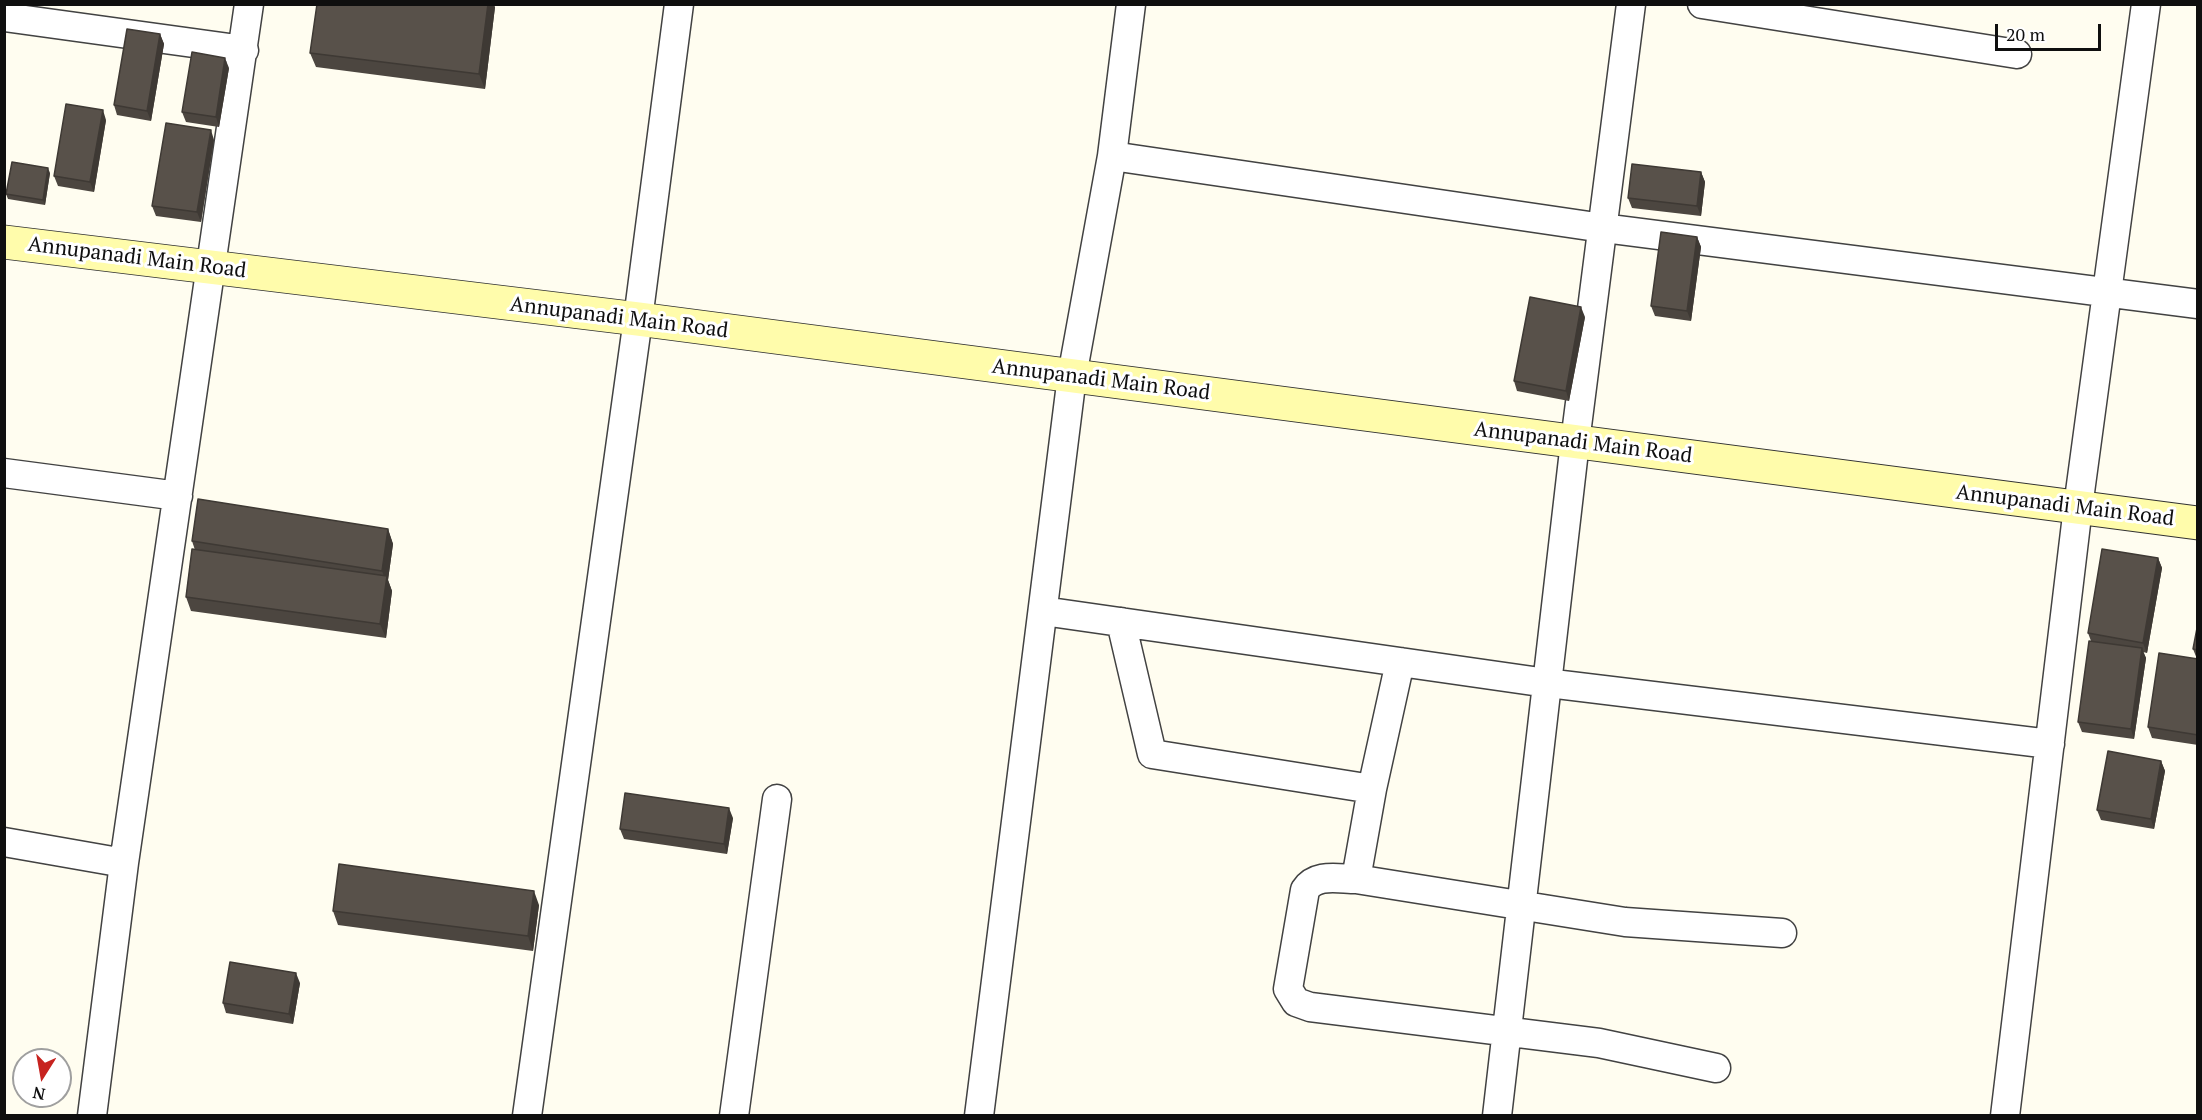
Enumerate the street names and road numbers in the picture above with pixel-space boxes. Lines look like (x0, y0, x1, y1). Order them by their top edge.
street label: Annupanadi Main Road (27, 232, 247, 284)
street label: Annupanadi Main Road (509, 292, 729, 344)
street label: Annupanadi Main Road (991, 354, 1211, 406)
street label: Annupanadi Main Road (1473, 417, 1693, 469)
street label: Annupanadi Main Road (1955, 480, 2175, 532)

